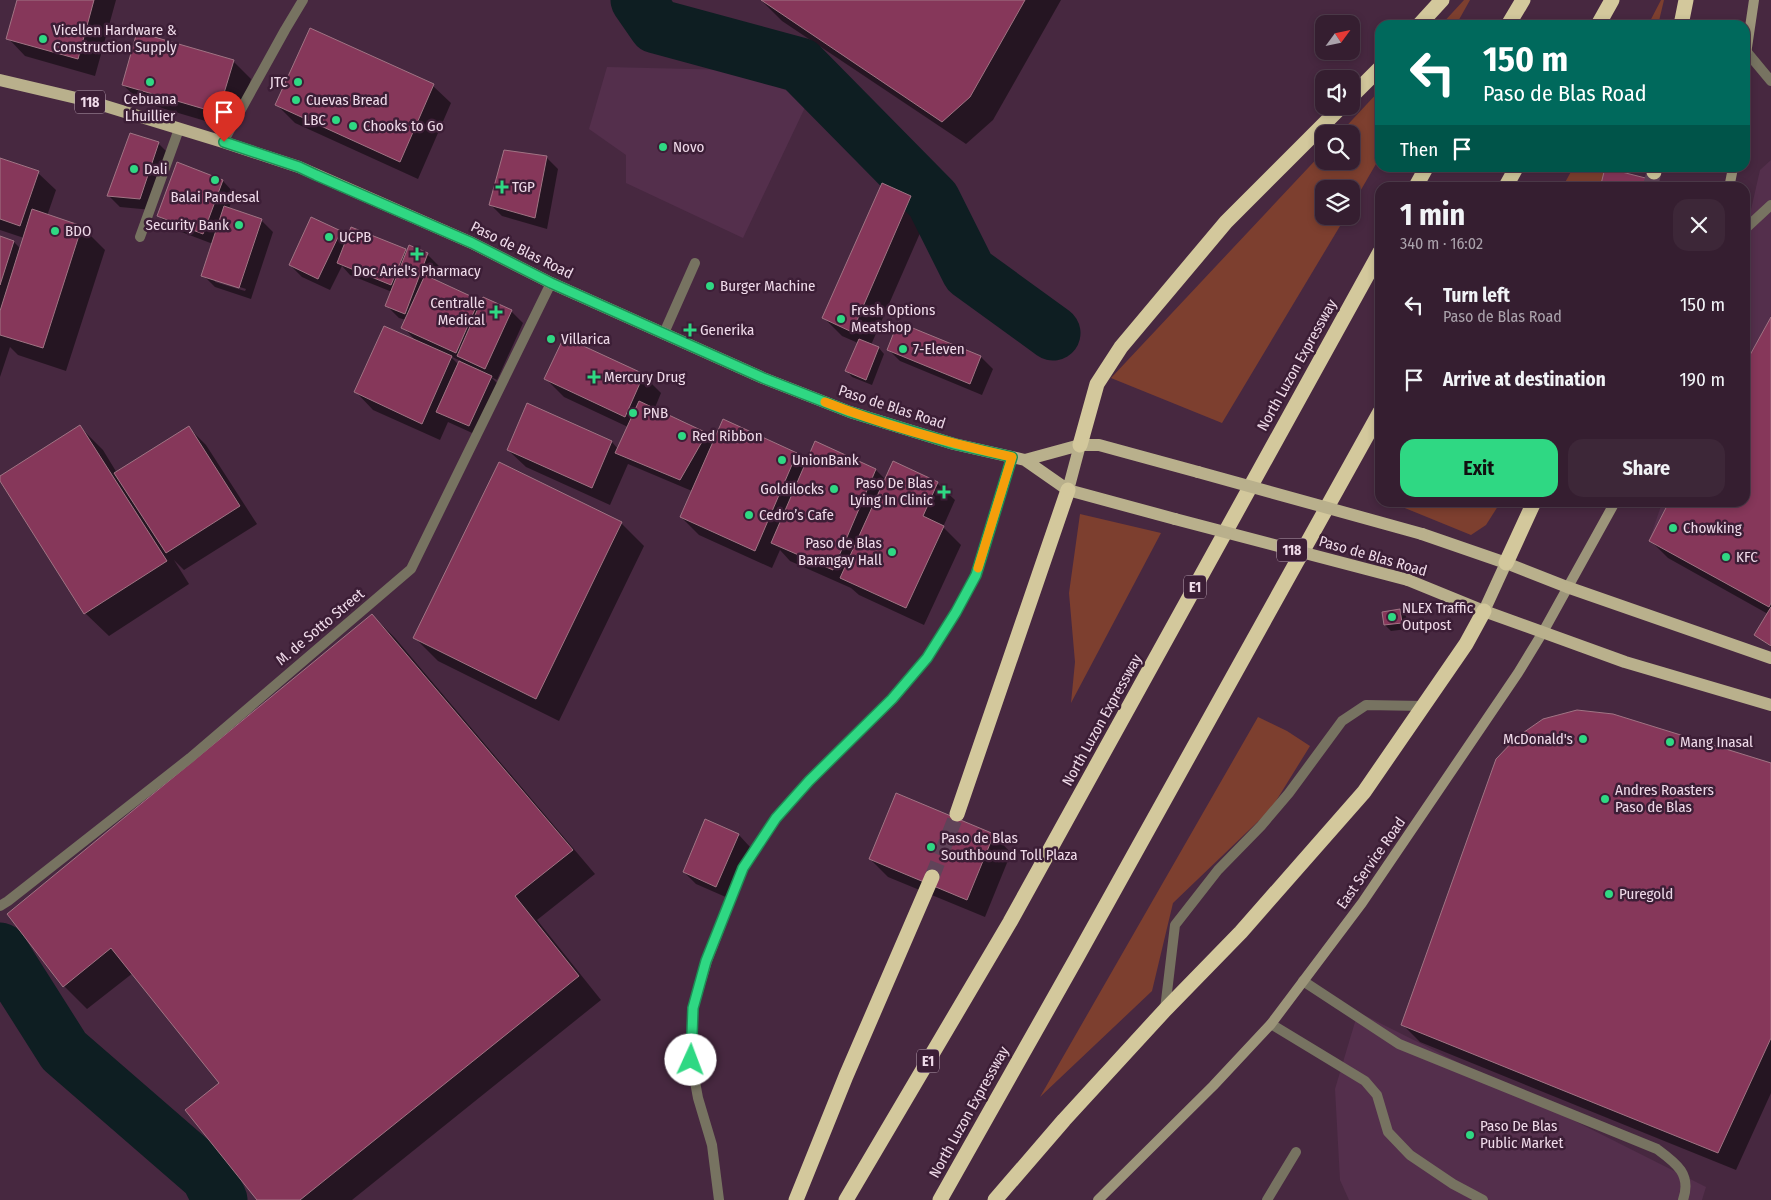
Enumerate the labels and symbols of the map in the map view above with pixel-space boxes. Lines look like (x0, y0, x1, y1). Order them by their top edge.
north arrow (1315, 15, 1360, 60)
place label: Vicellen Hardware & Construction Supply (53, 21, 177, 56)
marker: Vicellen Hardware & Construction Supply (37, 33, 49, 45)
place label: JTC (270, 73, 288, 91)
marker: Cebuana Lhuillier (144, 76, 156, 88)
marker: JTC (292, 76, 304, 88)
road number: 118 (75, 90, 105, 114)
place label: Cebuana Lhuillier (123, 90, 177, 125)
pin (203, 91, 245, 142)
place label: Cuevas Bread (306, 91, 388, 109)
marker: Cuevas Bread (290, 94, 302, 106)
place label: LBC (304, 111, 326, 129)
marker: LBC (330, 114, 342, 126)
place label: Chooks to Go (363, 117, 444, 135)
marker: Chooks to Go (347, 120, 359, 132)
place label: Novo (673, 138, 705, 156)
marker: Novo (657, 141, 669, 153)
place label: Dali (144, 160, 168, 178)
marker: Dali (128, 163, 140, 175)
marker: Balai Pandesal (209, 174, 221, 186)
place label: TGP (512, 178, 535, 196)
marker: TGP (496, 181, 508, 193)
place label: Balai Pandesal (170, 188, 260, 206)
place label: Security Bank (145, 216, 229, 234)
street label: Paso de Blas Road (468, 217, 576, 283)
marker: Security Bank (233, 219, 245, 231)
place label: BDO (65, 222, 91, 240)
marker: BDO (49, 225, 61, 237)
place label: UCPB (339, 228, 372, 246)
marker: UCPB (323, 231, 335, 243)
marker: Doc Ariel's Pharmacy (411, 248, 423, 260)
place label: Doc Ariel's Pharmacy (353, 262, 481, 280)
place label: Burger Machine (720, 277, 816, 295)
marker: Burger Machine (704, 280, 716, 292)
place label: Centralle Medical (430, 294, 485, 329)
street label: North Luzon Expressway (1253, 296, 1341, 434)
place label: Fresh Options Meatshop (851, 301, 935, 336)
marker: Centralle Medical (489, 305, 503, 319)
marker: Fresh Options Meatshop (835, 313, 847, 325)
place label: Generika (700, 321, 754, 339)
marker: Generika (684, 324, 696, 336)
place label: Villarica (561, 330, 610, 348)
marker: Villarica (545, 333, 557, 345)
place label: 7-Eleven (913, 340, 965, 358)
marker: 7-Eleven (897, 343, 909, 355)
place label: Mercury Drug (604, 368, 685, 386)
marker: Mercury Drug (588, 371, 600, 383)
street label: Paso de Blas Road (836, 381, 948, 433)
place label: PNB (643, 404, 668, 422)
marker: PNB (627, 407, 639, 419)
place label: Red Ribbon (692, 427, 763, 445)
marker: Red Ribbon (676, 430, 688, 442)
place label: UnionBank (792, 451, 859, 469)
marker: UnionBank (776, 454, 788, 466)
place label: Paso De Blas Lying In Clinic (850, 474, 934, 509)
place label: Goldilocks (760, 480, 824, 498)
marker: Goldilocks (828, 483, 840, 495)
marker: Paso De Blas Lying In Clinic (937, 485, 951, 499)
place label: Cedro’s Cafe (759, 506, 834, 524)
marker: Cedro’s Cafe (743, 509, 755, 521)
place label: Chowking (1683, 519, 1742, 537)
marker: Chowking (1667, 522, 1679, 534)
street label: Paso de Blas Road (1317, 532, 1429, 580)
place label: Paso de Blas Barangay Hall (798, 534, 882, 569)
road number: 118 (1277, 538, 1307, 562)
marker: Paso de Blas Barangay Hall (886, 546, 898, 558)
place label: KFC (1736, 548, 1758, 566)
marker: KFC (1720, 551, 1732, 563)
road number: E1 (1184, 576, 1206, 598)
street label: M. de Sotto Street (272, 585, 368, 669)
place label: NLEX Traffic Outpost (1402, 599, 1474, 634)
marker: NLEX Traffic Outpost (1386, 611, 1398, 623)
street label: North Luzon Expressway (1058, 651, 1146, 789)
place label: McDonald's (1503, 730, 1573, 748)
marker: McDonald's (1577, 733, 1589, 745)
place label: Mang Inasal (1680, 733, 1753, 751)
marker: Mang Inasal (1664, 736, 1676, 748)
place label: Andres Roasters Paso de Blas (1615, 781, 1714, 816)
marker: Andres Roasters Paso de Blas (1599, 793, 1611, 805)
street label: East Service Road (1333, 814, 1409, 912)
place label: Paso de Blas Southbound Toll Plaza (941, 829, 1078, 864)
marker: Paso de Blas Southbound Toll Plaza (925, 841, 937, 853)
place label: Puregold (1619, 885, 1673, 903)
marker: Puregold (1603, 888, 1615, 900)
position arrow (664, 1033, 716, 1085)
street label: North Luzon Expressway (925, 1043, 1013, 1181)
road number: E1 (917, 1050, 939, 1072)
place label: Paso De Blas Public Market (1480, 1117, 1564, 1152)
marker: Paso De Blas Public Market (1464, 1129, 1476, 1141)

